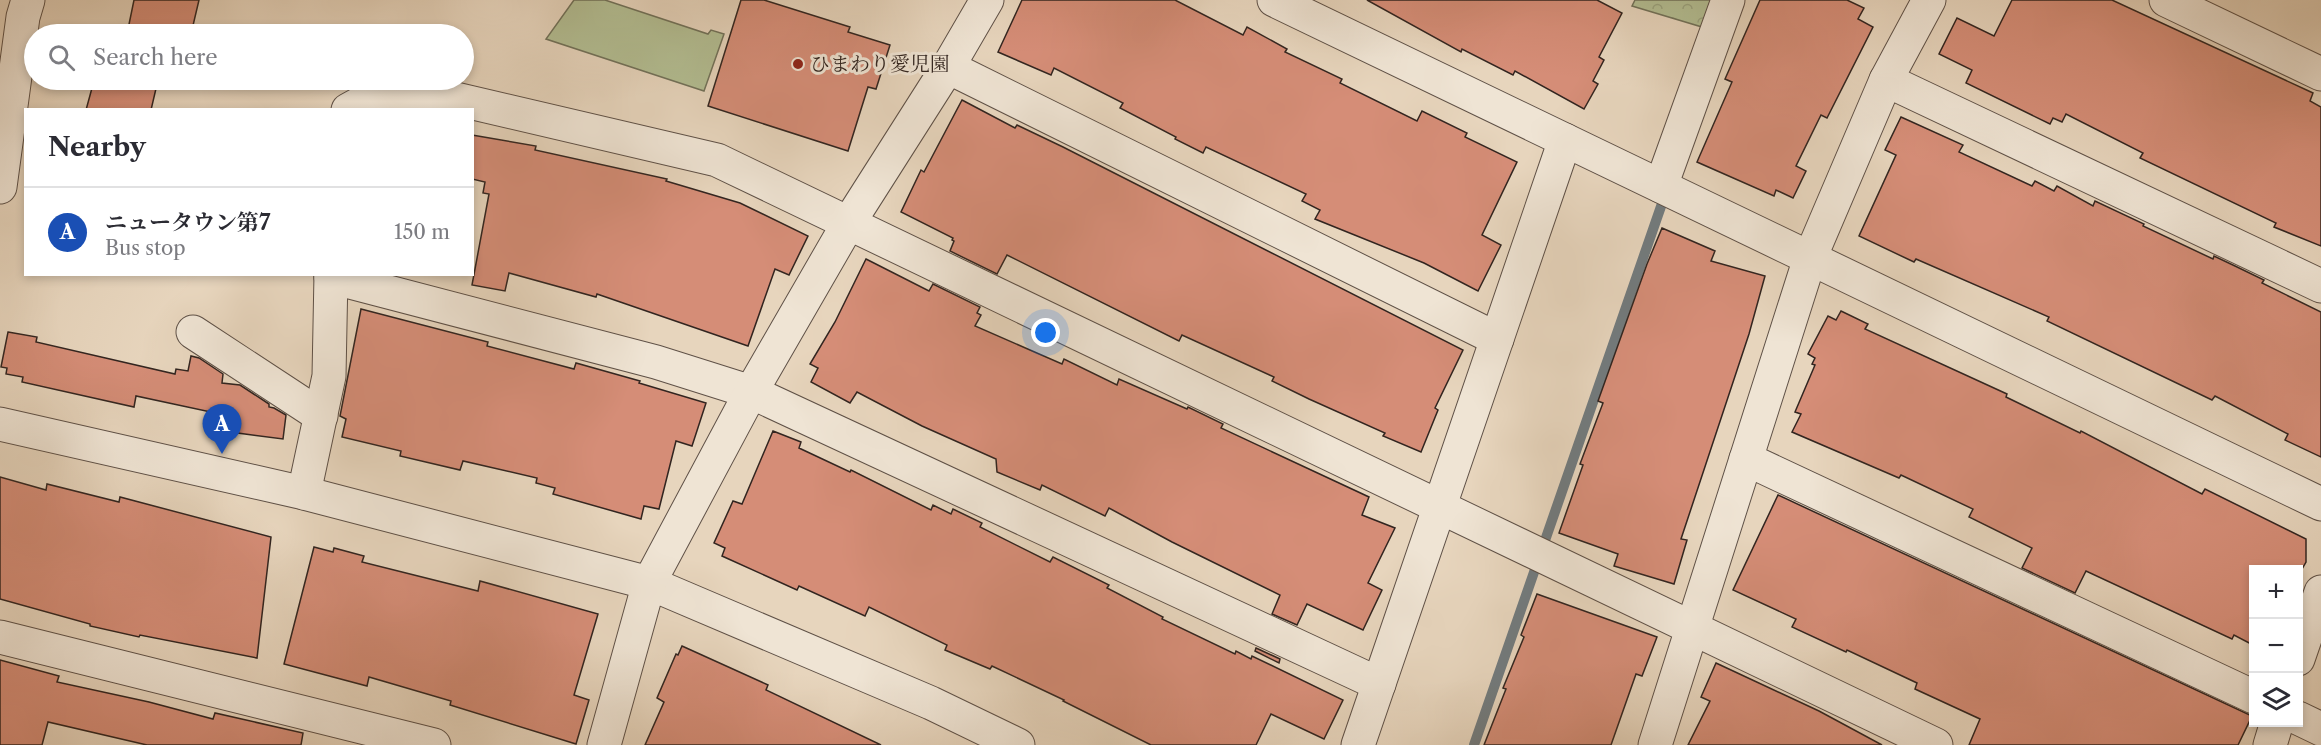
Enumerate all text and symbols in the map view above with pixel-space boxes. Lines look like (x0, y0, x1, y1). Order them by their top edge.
search box (24, 24, 474, 90)
icon: search (45, 41, 78, 74)
text: Search here (93, 44, 218, 71)
place label: ひまわり愛児園 (810, 52, 950, 76)
marker: ひまわり愛児園 (791, 57, 805, 71)
text: Nearby (48, 131, 146, 163)
text: ニュータウン第7 (105, 209, 270, 236)
text: A (60, 220, 75, 244)
text: 150 m (394, 220, 450, 244)
text: Bus stop (105, 236, 186, 260)
your location (1031, 318, 1060, 347)
pin: A (202, 404, 242, 454)
map controls (2249, 565, 2303, 727)
button: + (2249, 565, 2303, 619)
button: − (2249, 619, 2303, 673)
button: layers (2249, 673, 2303, 727)

